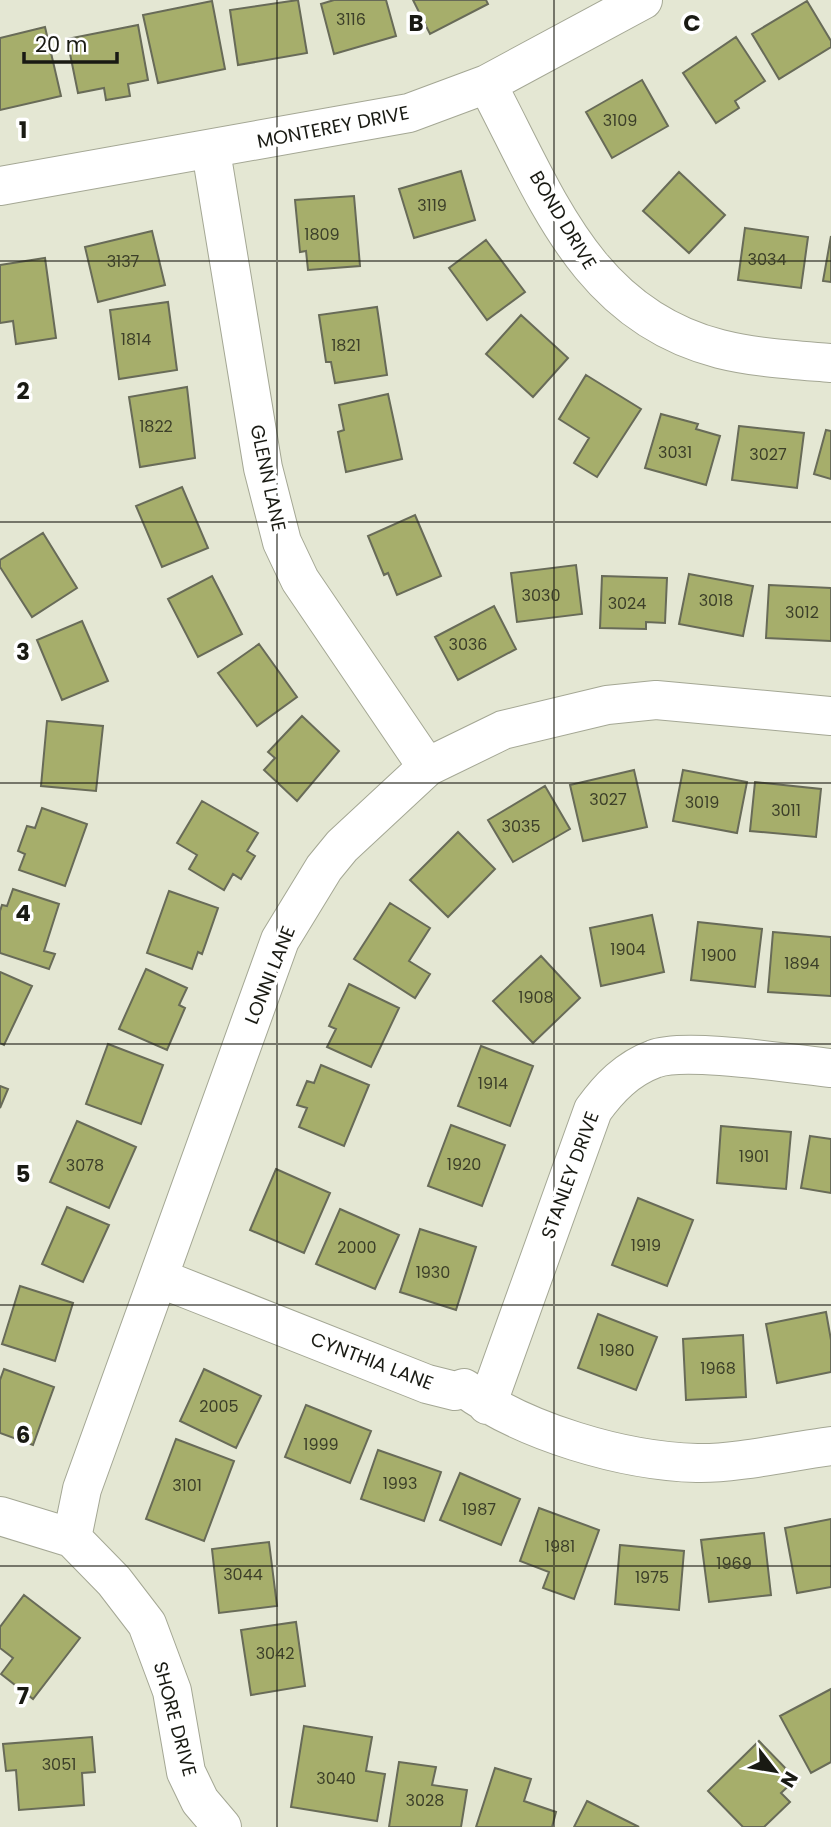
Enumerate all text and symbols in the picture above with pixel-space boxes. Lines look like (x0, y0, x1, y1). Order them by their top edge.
text: B (408, 7, 424, 39)
text: C (683, 7, 701, 39)
house number: 3116 (336, 8, 366, 31)
scale bar (24, 21, 117, 65)
text: 20 m (35, 30, 88, 59)
street label: MONTEREY DRIVE (255, 99, 411, 155)
house number: 3109 (603, 109, 637, 132)
text: 1 (19, 114, 27, 146)
street label: BOND DRIVE (523, 166, 603, 274)
house number: 3119 (417, 194, 447, 217)
house number: 1809 (304, 223, 340, 246)
house number: 3034 (748, 248, 786, 271)
house number: 3137 (107, 250, 140, 273)
house number: 1814 (121, 328, 151, 351)
house number: 1821 (331, 334, 361, 357)
text: 2 (16, 375, 30, 407)
house number: 1822 (139, 415, 173, 438)
street label: GLENN LANE (243, 422, 293, 534)
house number: 3031 (658, 441, 692, 464)
house number: 3027 (749, 443, 787, 466)
house number: 3030 (522, 584, 560, 607)
house number: 3018 (699, 589, 733, 612)
house number: 3024 (608, 592, 646, 615)
house number: 3012 (785, 601, 819, 624)
house number: 3036 (448, 633, 488, 656)
text: 3 (16, 636, 30, 668)
house number: 3027 (589, 788, 627, 811)
house number: 3019 (685, 791, 719, 814)
house number: 3011 (771, 799, 801, 822)
house number: 3035 (502, 815, 540, 838)
text: 4 (15, 897, 31, 929)
street label: LONNI LANE (238, 922, 302, 1028)
house number: 1904 (610, 938, 646, 961)
house number: 1900 (701, 944, 737, 967)
house number: 1894 (784, 952, 820, 975)
house number: 1908 (518, 986, 554, 1009)
house number: 1914 (478, 1072, 508, 1095)
street label: STANLEY DRIVE (534, 1107, 606, 1243)
house number: 1901 (739, 1145, 769, 1168)
house number: 1920 (447, 1153, 481, 1176)
house number: 3078 (66, 1154, 104, 1177)
text: 5 (16, 1158, 30, 1190)
house number: 1919 (631, 1234, 661, 1257)
house number: 2000 (337, 1236, 377, 1259)
house number: 1930 (416, 1261, 450, 1284)
street label: CYNTHIA LANE (307, 1325, 437, 1397)
house number: 1980 (599, 1339, 635, 1362)
house number: 1968 (700, 1357, 736, 1380)
house number: 2005 (199, 1395, 239, 1418)
text: 6 (16, 1419, 30, 1451)
house number: 1999 (303, 1433, 339, 1456)
house number: 1993 (383, 1472, 417, 1495)
house number: 3101 (172, 1474, 202, 1497)
house number: 1987 (462, 1498, 496, 1521)
house number: 1981 (545, 1535, 575, 1558)
house number: 1969 (716, 1552, 752, 1575)
house number: 3044 (223, 1563, 263, 1586)
house number: 1975 (635, 1566, 669, 1589)
house number: 3042 (256, 1642, 294, 1665)
street label: SHORE DRIVE (147, 1659, 203, 1779)
text: 7 (17, 1680, 29, 1712)
north arrow (740, 1736, 810, 1806)
house number: 3051 (42, 1753, 76, 1776)
text: N (774, 1766, 804, 1793)
house number: 3040 (316, 1767, 356, 1790)
house number: 3028 (406, 1789, 444, 1812)

